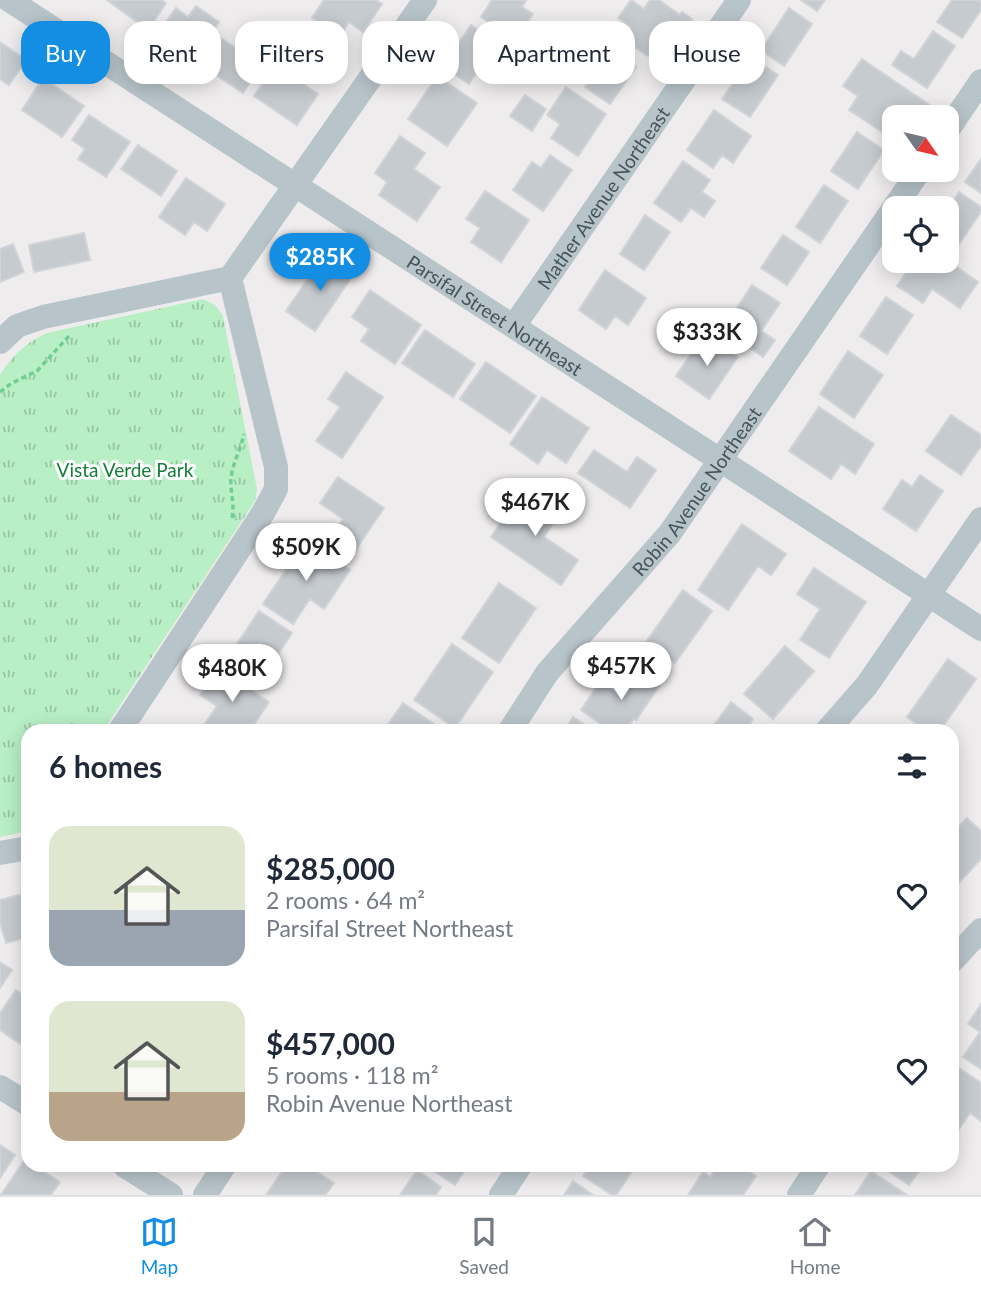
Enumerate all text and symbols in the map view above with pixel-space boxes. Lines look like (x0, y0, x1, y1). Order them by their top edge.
chip: Buy (21, 21, 110, 84)
chip: Rent (124, 21, 221, 84)
chip: Filters (235, 21, 348, 84)
chip: New (362, 21, 459, 84)
chip: Apartment (473, 21, 635, 84)
chip: House (649, 21, 765, 84)
street label: Mather Avenue Northeast (532, 102, 674, 293)
north arrow (882, 105, 959, 182)
map controls (882, 105, 959, 273)
button: locate (882, 196, 959, 273)
pin: $285K (271, 233, 369, 293)
text: $285K (285, 242, 355, 270)
street label: Parsifal Street Northeast (403, 249, 587, 380)
pin: $333K (658, 308, 756, 368)
text: $333K (672, 317, 742, 345)
street label: Robin Avenue Northeast (627, 402, 765, 580)
park label: Vista Verde Park (57, 458, 194, 481)
pin: $467K (486, 478, 584, 538)
text: $467K (500, 487, 570, 515)
pin: $509K (257, 524, 355, 583)
text: $509K (271, 532, 341, 560)
pin: $457K (572, 642, 670, 702)
pin: $480K (183, 644, 281, 704)
text: $457K (586, 651, 656, 679)
text: $480K (197, 653, 267, 681)
icon: filters (893, 747, 931, 785)
text: 6 homes (49, 748, 162, 784)
text: $285,000 (266, 850, 395, 886)
icon: home (105, 854, 189, 938)
icon: heart (893, 877, 931, 915)
text: 2 rooms · 64 m² (266, 886, 425, 914)
text: Parsifal Street Northeast (266, 914, 513, 942)
text: $457,000 (266, 1025, 395, 1061)
icon: home (105, 1029, 189, 1113)
icon: heart (893, 1052, 931, 1090)
text: 5 rooms · 118 m² (266, 1061, 438, 1089)
text: Robin Avenue Northeast (266, 1089, 513, 1117)
tab: Map (140, 1213, 178, 1278)
tab: Saved (459, 1213, 509, 1278)
tab: Home (790, 1213, 841, 1278)

